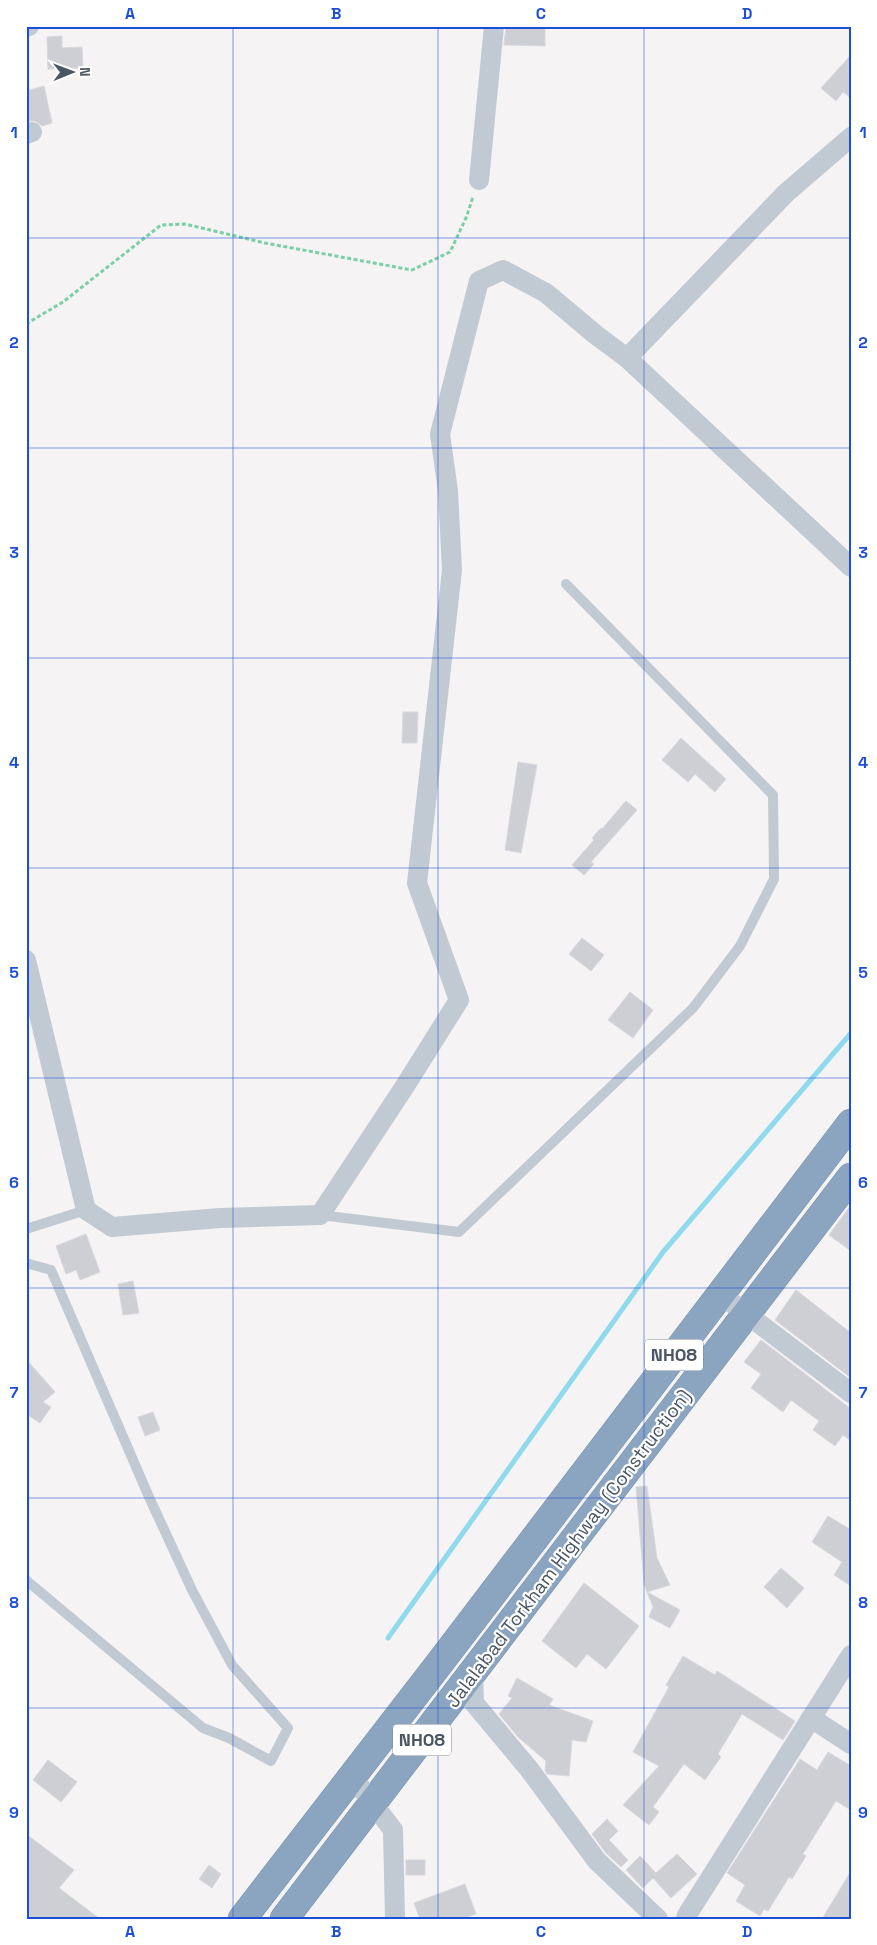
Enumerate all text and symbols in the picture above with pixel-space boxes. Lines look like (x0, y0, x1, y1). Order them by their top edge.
text: A (125, 3, 135, 24)
text: B (331, 3, 341, 24)
text: C (536, 3, 546, 24)
text: D (742, 3, 752, 24)
north arrow (48, 48, 98, 98)
text: N (76, 67, 94, 77)
text: 1 (10, 122, 18, 143)
text: 1 (859, 122, 867, 143)
text: 2 (9, 332, 19, 353)
text: 2 (858, 332, 868, 353)
text: 3 (9, 542, 19, 563)
text: 3 (858, 542, 868, 563)
text: 4 (9, 752, 19, 773)
text: 4 (858, 752, 868, 773)
text: 5 (9, 962, 19, 983)
text: 5 (858, 962, 868, 983)
text: 6 (9, 1172, 19, 1193)
text: 6 (858, 1172, 868, 1193)
road number: NH08 (645, 1340, 703, 1370)
text: 7 (10, 1382, 19, 1403)
text: 7 (859, 1382, 868, 1403)
street label: Jalalabad Torkham Highway (Construction) (440, 1384, 696, 1713)
text: 8 (9, 1592, 19, 1613)
text: 8 (858, 1592, 868, 1613)
road number: NH08 (393, 1724, 451, 1756)
text: 9 (9, 1802, 19, 1823)
text: 9 (858, 1802, 868, 1823)
text: A (125, 1921, 135, 1942)
text: B (331, 1921, 341, 1942)
text: C (536, 1921, 546, 1942)
text: D (742, 1921, 752, 1942)

